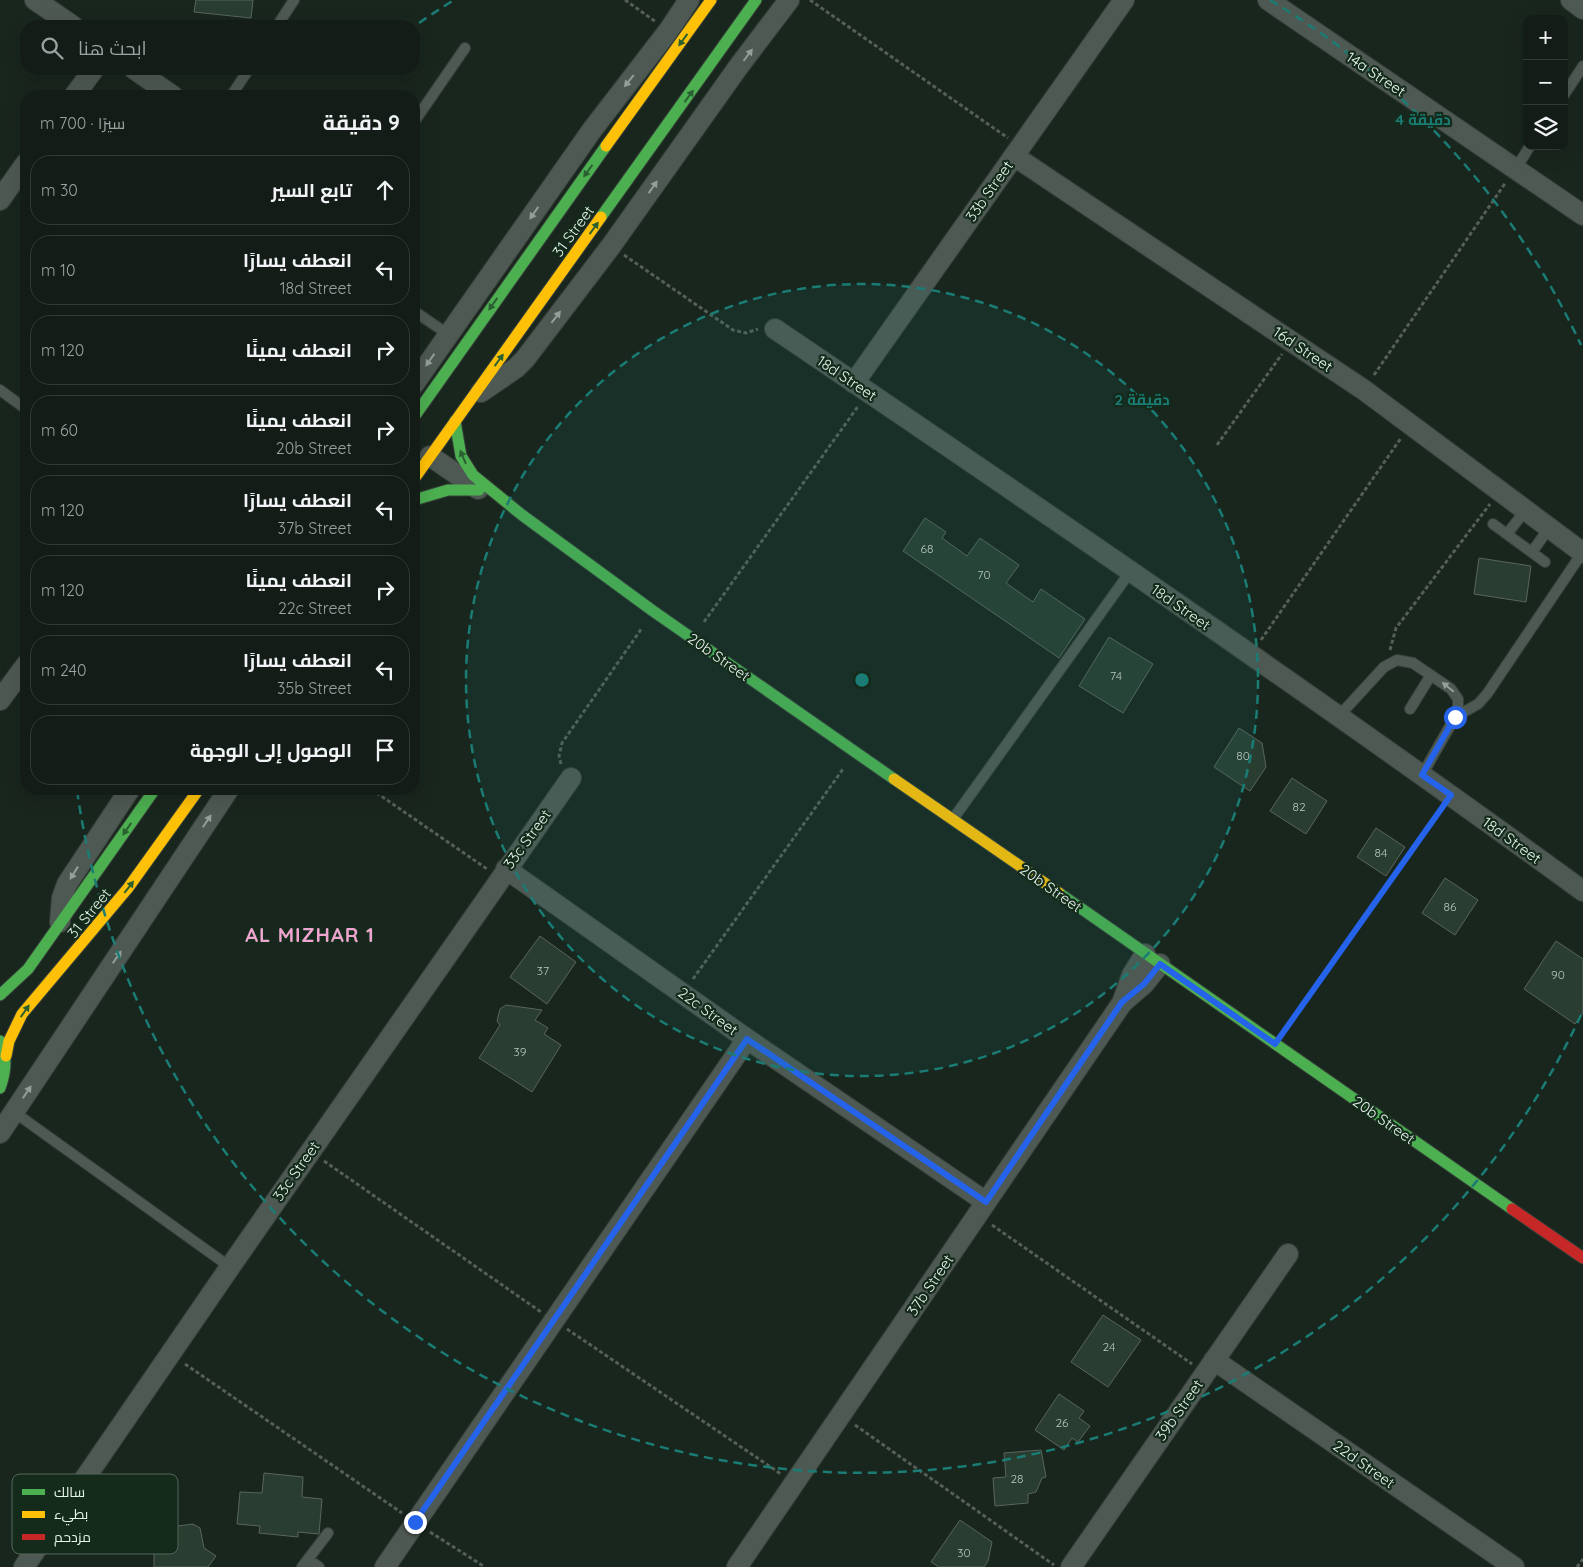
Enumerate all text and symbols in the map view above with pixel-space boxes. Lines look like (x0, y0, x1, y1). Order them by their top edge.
map controls (1523, 15, 1568, 150)
button: + (1523, 15, 1568, 60)
search box (20, 20, 420, 75)
one-way arrow (678, 33, 688, 46)
icon: search (38, 34, 66, 62)
text: ابحث هنا (78, 36, 147, 60)
street label: 14a Street (1343, 47, 1409, 101)
one-way arrow (743, 48, 753, 62)
button: − (1523, 60, 1568, 105)
one-way arrow (623, 74, 634, 87)
one-way arrow (684, 89, 694, 103)
button: layers (1523, 105, 1568, 150)
text: 9 دقيقة (323, 109, 400, 135)
text: 4 دقيقة (1395, 110, 1451, 129)
text: سيرًا · 700 m (40, 113, 125, 133)
street label: 33b Street (961, 157, 1017, 225)
one-way arrow (582, 164, 593, 177)
icon: ahead (371, 176, 399, 204)
text: تابع السير (271, 178, 352, 202)
text: 30 m (41, 180, 78, 200)
one-way arrow (648, 180, 658, 194)
street label: 31 Street (548, 202, 598, 260)
one-way arrow (529, 206, 539, 220)
one-way arrow (589, 221, 599, 235)
text: انعطف يسارًا (243, 248, 352, 272)
icon: left (371, 256, 399, 284)
text: 10 m (41, 260, 75, 280)
text: 18d Street (280, 278, 352, 298)
one-way arrow (488, 297, 498, 310)
one-way arrow (551, 311, 562, 324)
street label: 16d Street (1270, 322, 1336, 376)
icon: right (371, 336, 399, 364)
text: انعطف يمينًا (245, 338, 352, 362)
text: 120 m (41, 340, 84, 360)
street label: 18d Street (814, 351, 880, 405)
one-way arrow (494, 353, 504, 367)
one-way arrow (426, 354, 436, 367)
text: 2 دقيقة (1114, 390, 1170, 409)
text: انعطف يمينًا (245, 408, 352, 432)
icon: right (371, 416, 399, 444)
text: 60 m (41, 420, 78, 440)
text: 20b Street (276, 438, 352, 458)
one-way arrow (459, 449, 467, 464)
text: انعطف يسارًا (243, 488, 352, 512)
icon: left (371, 496, 399, 524)
text: 120 m (41, 500, 84, 520)
text: 37b Street (278, 518, 352, 538)
house number: 68 (921, 541, 933, 556)
house number: 70 (977, 567, 991, 582)
text: انعطف يمينًا (245, 568, 352, 592)
icon: right (371, 576, 399, 604)
text: 120 m (41, 580, 84, 600)
street label: 18d Street (1148, 580, 1214, 634)
text: 22c Street (278, 598, 352, 618)
street label: 20b Street (684, 629, 754, 685)
text: انعطف يسارًا (243, 648, 352, 672)
icon: left (371, 656, 399, 684)
text: 240 m (41, 660, 87, 680)
house number: 74 (1110, 668, 1122, 683)
centre of rings (853, 671, 871, 689)
text: 35b Street (277, 678, 352, 698)
one-way arrow (1442, 682, 1455, 693)
route start (1444, 706, 1467, 729)
icon: arrive (371, 736, 399, 764)
text: الوصول إلى الوجهة (190, 738, 352, 762)
house number: 80 (1236, 748, 1250, 763)
house number: 82 (1292, 799, 1306, 814)
street label: 33c Street (499, 806, 555, 872)
street label: 18d Street (1479, 812, 1545, 868)
one-way arrow (202, 815, 212, 828)
one-way arrow (122, 822, 132, 836)
house number: 84 (1375, 845, 1387, 860)
street label: 20b Street (1016, 860, 1086, 916)
one-way arrow (69, 866, 79, 879)
one-way arrow (124, 881, 135, 894)
street label: 31 Street (63, 884, 115, 942)
house number: 86 (1444, 899, 1457, 914)
district label: AL MIZHAR 1 (245, 922, 375, 947)
one-way arrow (112, 950, 122, 964)
house number: 37 (537, 963, 549, 978)
house number: 90 (1551, 967, 1565, 982)
street label: 22c Street (674, 983, 742, 1039)
one-way arrow (20, 1004, 30, 1018)
house number: 39 (514, 1044, 527, 1059)
one-way arrow (22, 1085, 32, 1099)
street label: 20b Street (1349, 1092, 1419, 1148)
street label: 33c Street (269, 1137, 323, 1205)
street label: 37b Street (903, 1251, 957, 1319)
house number: 24 (1103, 1339, 1115, 1354)
street label: 39b Street (1151, 1376, 1207, 1444)
house number: 26 (1055, 1415, 1069, 1430)
street label: 22d Street (1330, 1436, 1398, 1492)
house number: 28 (1010, 1471, 1024, 1486)
legend (12, 1474, 178, 1554)
text: سالك (54, 1483, 85, 1501)
text: بطيء (54, 1505, 88, 1526)
route end (404, 1511, 427, 1534)
text: مزدحم (54, 1528, 91, 1547)
house number: 30 (957, 1545, 971, 1560)

